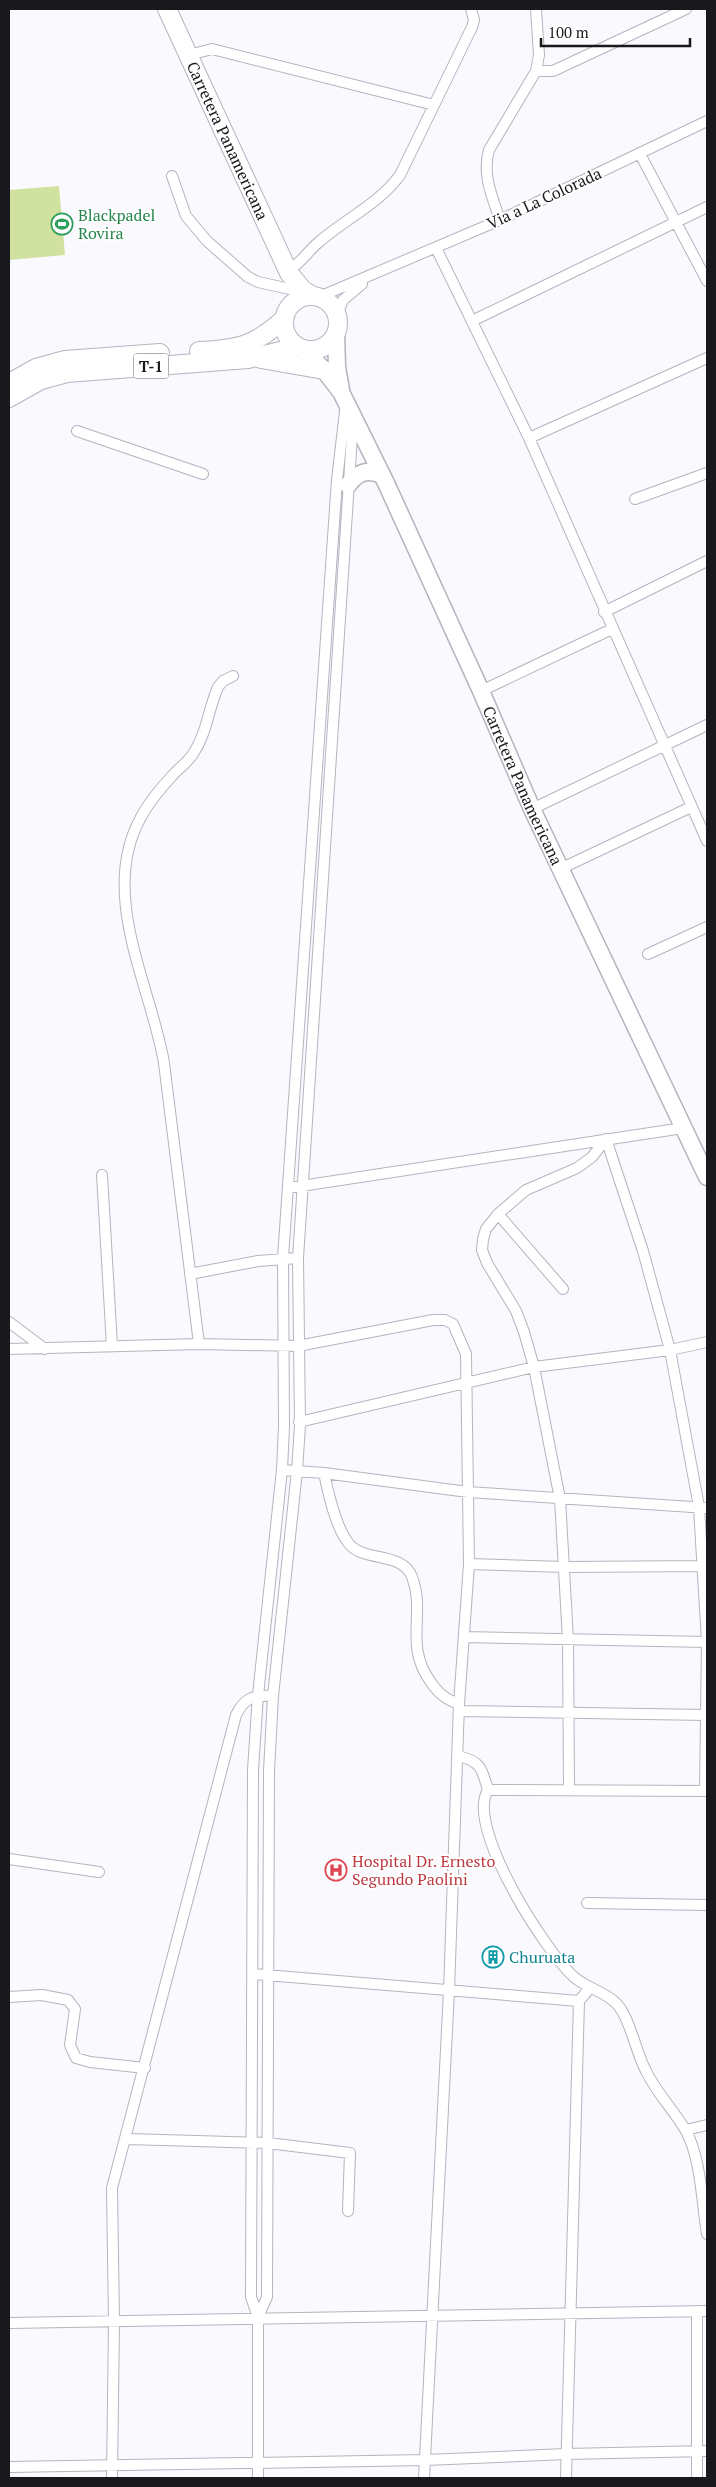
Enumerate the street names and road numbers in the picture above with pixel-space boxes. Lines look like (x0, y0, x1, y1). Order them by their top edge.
street label: Carretera Panamericana (182, 58, 274, 223)
street label: Via a La Colorada (483, 162, 605, 234)
road number: T-1 (134, 354, 168, 378)
street label: Carretera Panamericana (478, 702, 568, 869)

